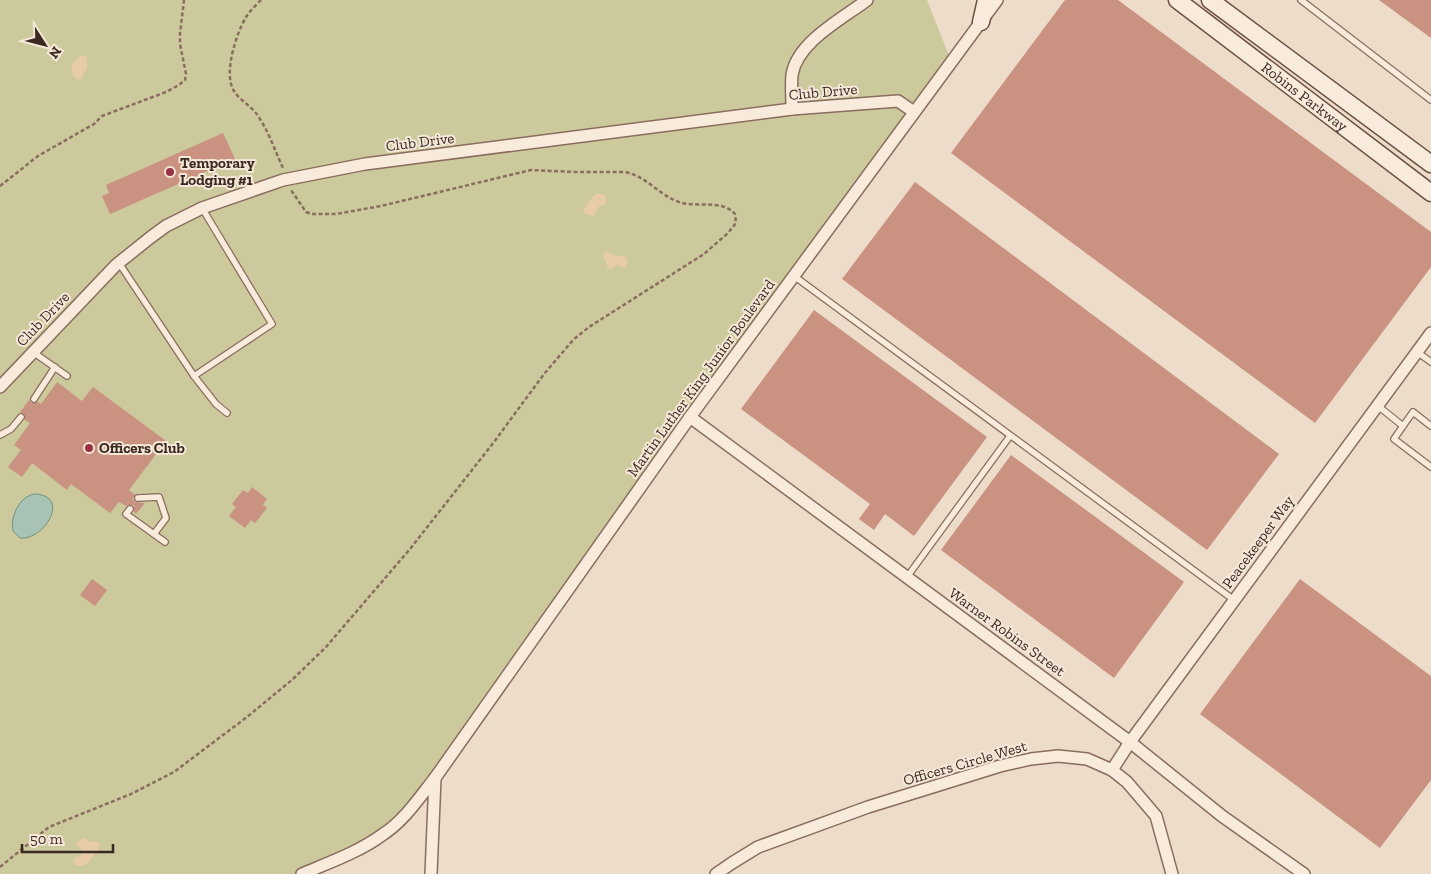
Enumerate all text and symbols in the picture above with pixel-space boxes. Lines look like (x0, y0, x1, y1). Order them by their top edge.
north arrow (20, 20, 70, 70)
text: N (45, 43, 65, 62)
street label: Robins Parkway (1258, 58, 1351, 135)
street label: Club Drive (788, 80, 858, 104)
street label: Club Drive (385, 129, 455, 155)
place label: Temporary Lodging #1 (180, 154, 255, 189)
marker: Temporary Lodging #1 (164, 166, 176, 178)
street label: Martin Luther King Junior Boulevard (623, 275, 779, 480)
street label: Club Drive (13, 288, 73, 350)
place label: Officers Club (99, 439, 185, 457)
marker: Officers Club (83, 442, 95, 454)
street label: Peacekeeper Way (1218, 492, 1298, 592)
street label: Warner Robins Street (945, 584, 1069, 680)
street label: Officers Circle West (901, 737, 1029, 789)
scale bar (22, 822, 114, 854)
text: 50 m (30, 830, 63, 848)

